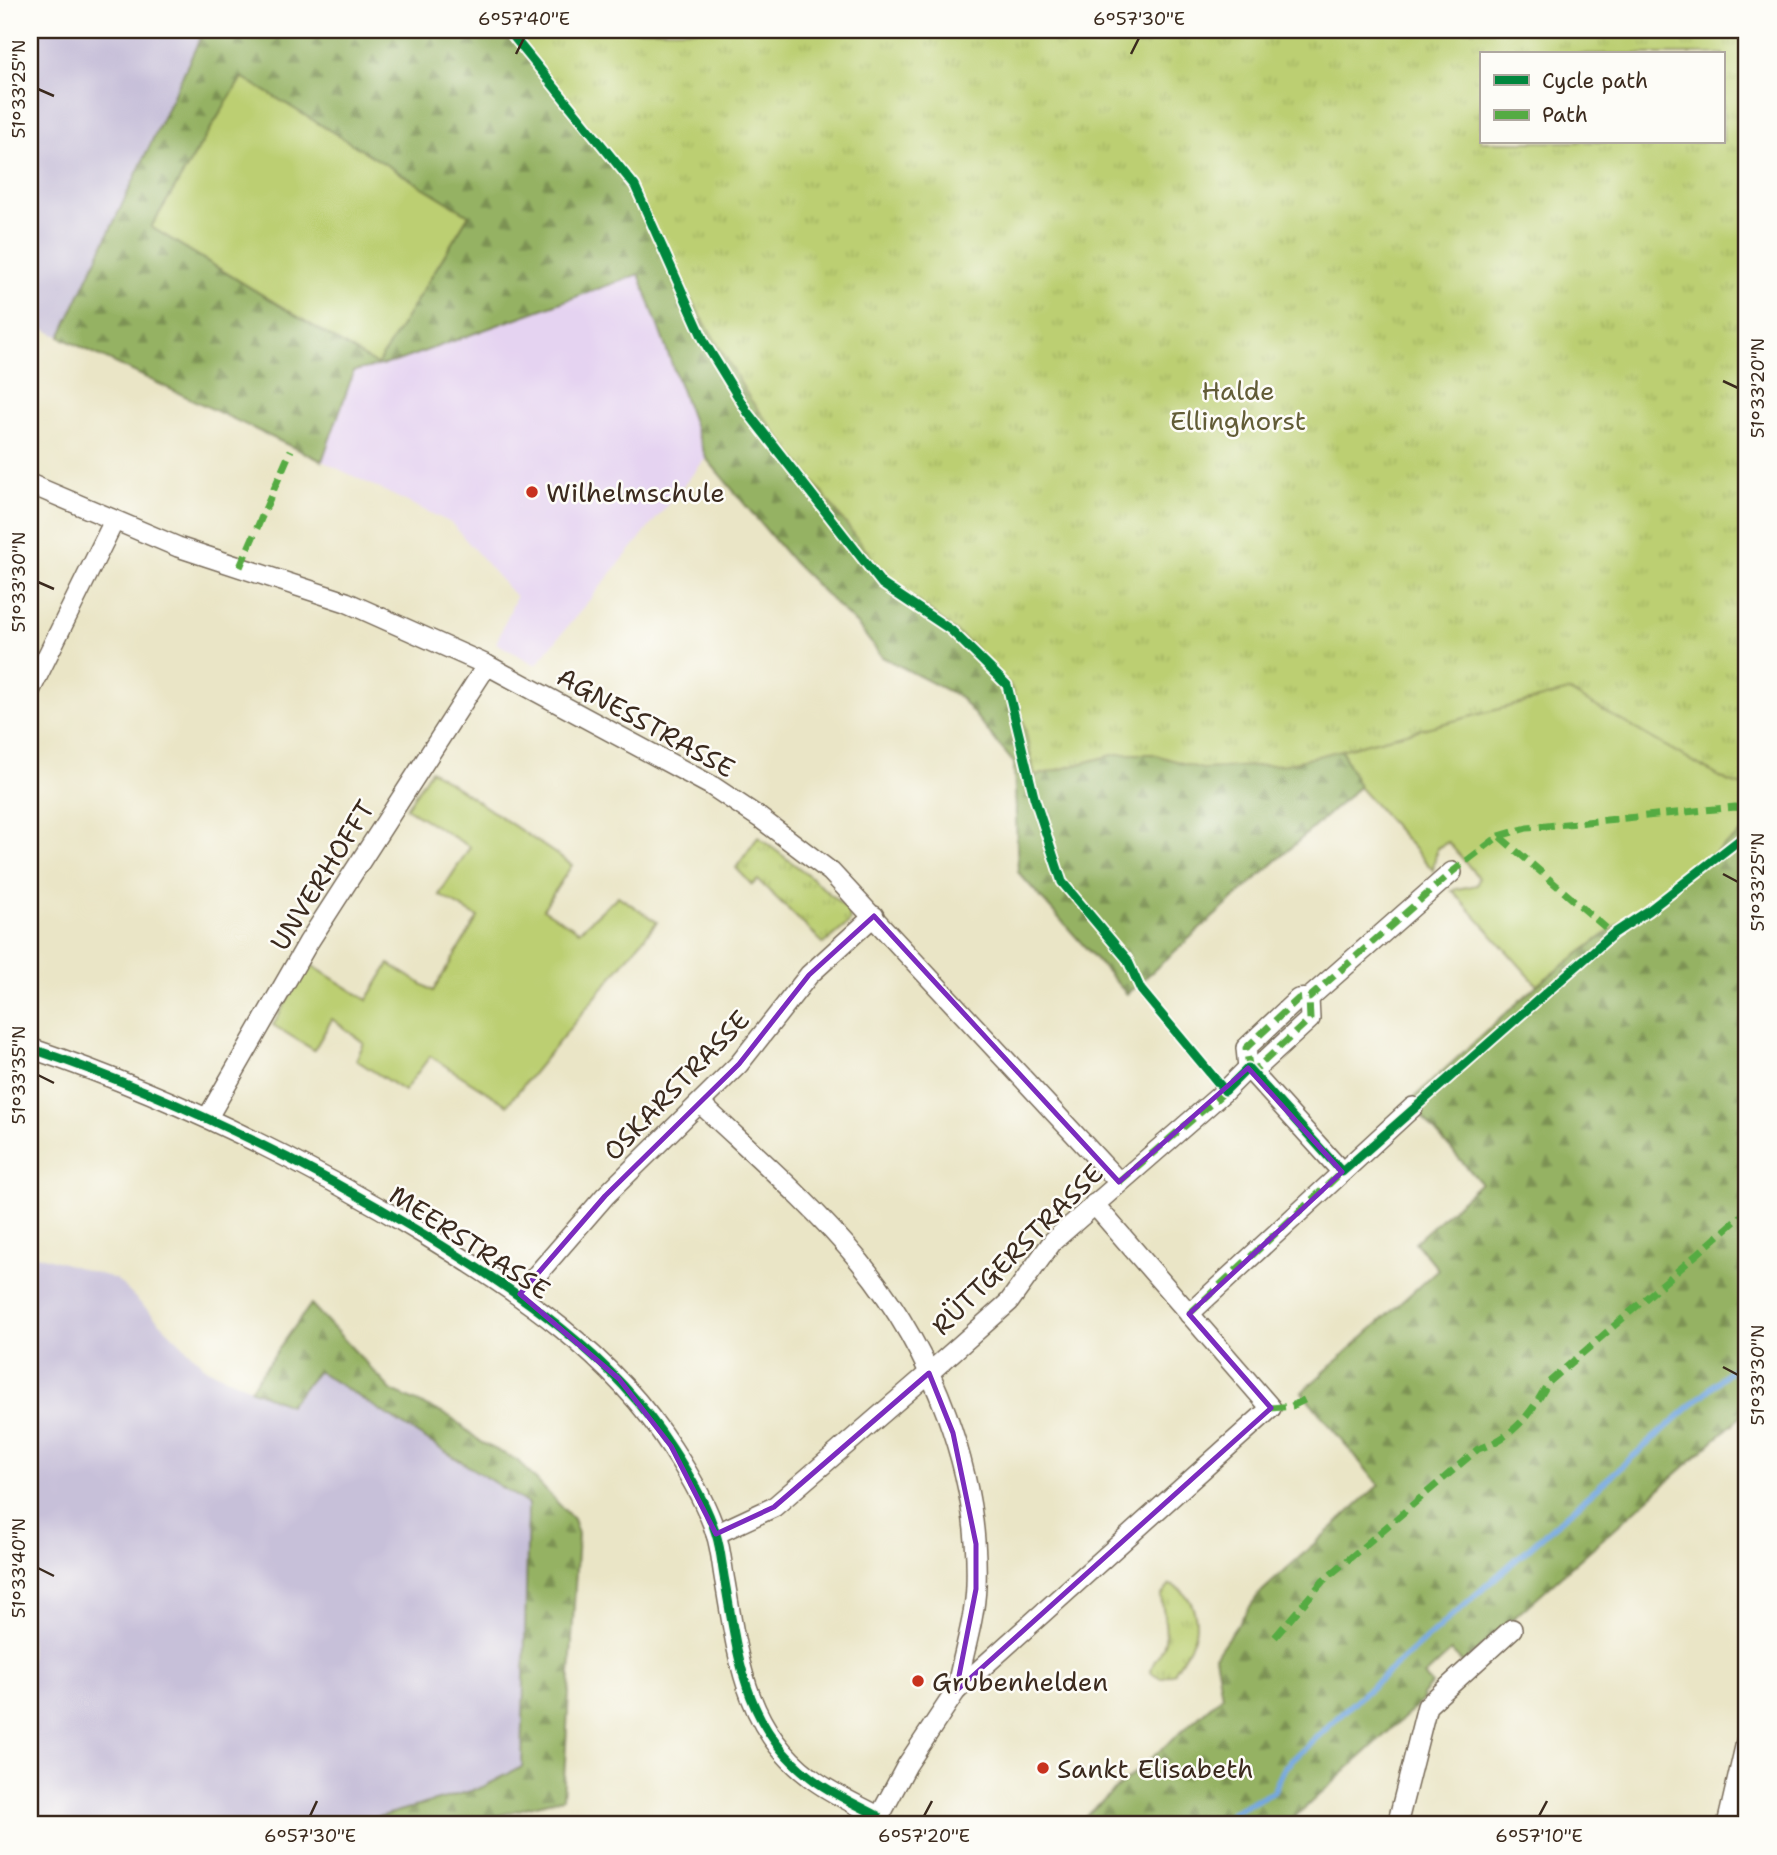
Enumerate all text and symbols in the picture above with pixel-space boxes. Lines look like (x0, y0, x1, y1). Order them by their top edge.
text: 6°57'40"E (478, 7, 570, 31)
text: 6°57'30"E (1093, 7, 1185, 31)
text: 51°33'25"N (7, 40, 31, 138)
legend (1480, 52, 1724, 144)
text: Cycle path (1542, 67, 1648, 95)
text: Path (1542, 101, 1588, 129)
text: 51°33'20"N (1746, 338, 1770, 438)
park label: Halde Ellinghorst (1170, 373, 1306, 438)
place label: Wilhelmschule (546, 475, 725, 510)
marker: Wilhelmschule (524, 484, 540, 500)
text: 51°33'30"N (7, 532, 31, 632)
street label: AGNESSTRASSE (551, 659, 741, 785)
street label: UNVERHOFFT (262, 793, 382, 957)
text: 51°33'25"N (1746, 833, 1770, 931)
street label: OSKARSTRASSE (595, 1002, 757, 1168)
text: 51°33'35"N (7, 1026, 31, 1124)
street label: RÜTTGERSTRASSE (924, 1156, 1110, 1342)
street label: MEERSTRASSE (383, 1177, 557, 1307)
text: 51°33'30"N (1746, 1325, 1770, 1425)
text: 51°33'40"N (7, 1518, 31, 1618)
place label: Grubenhelden (932, 1664, 1108, 1699)
marker: Grubenhelden (910, 1673, 926, 1689)
place label: Sankt Elisabeth (1057, 1751, 1254, 1786)
marker: Sankt Elisabeth (1035, 1760, 1051, 1776)
text: 6°57'30"E (264, 1824, 356, 1848)
text: 6°57'20"E (878, 1824, 970, 1848)
text: 6°57'10"E (1495, 1824, 1583, 1848)

